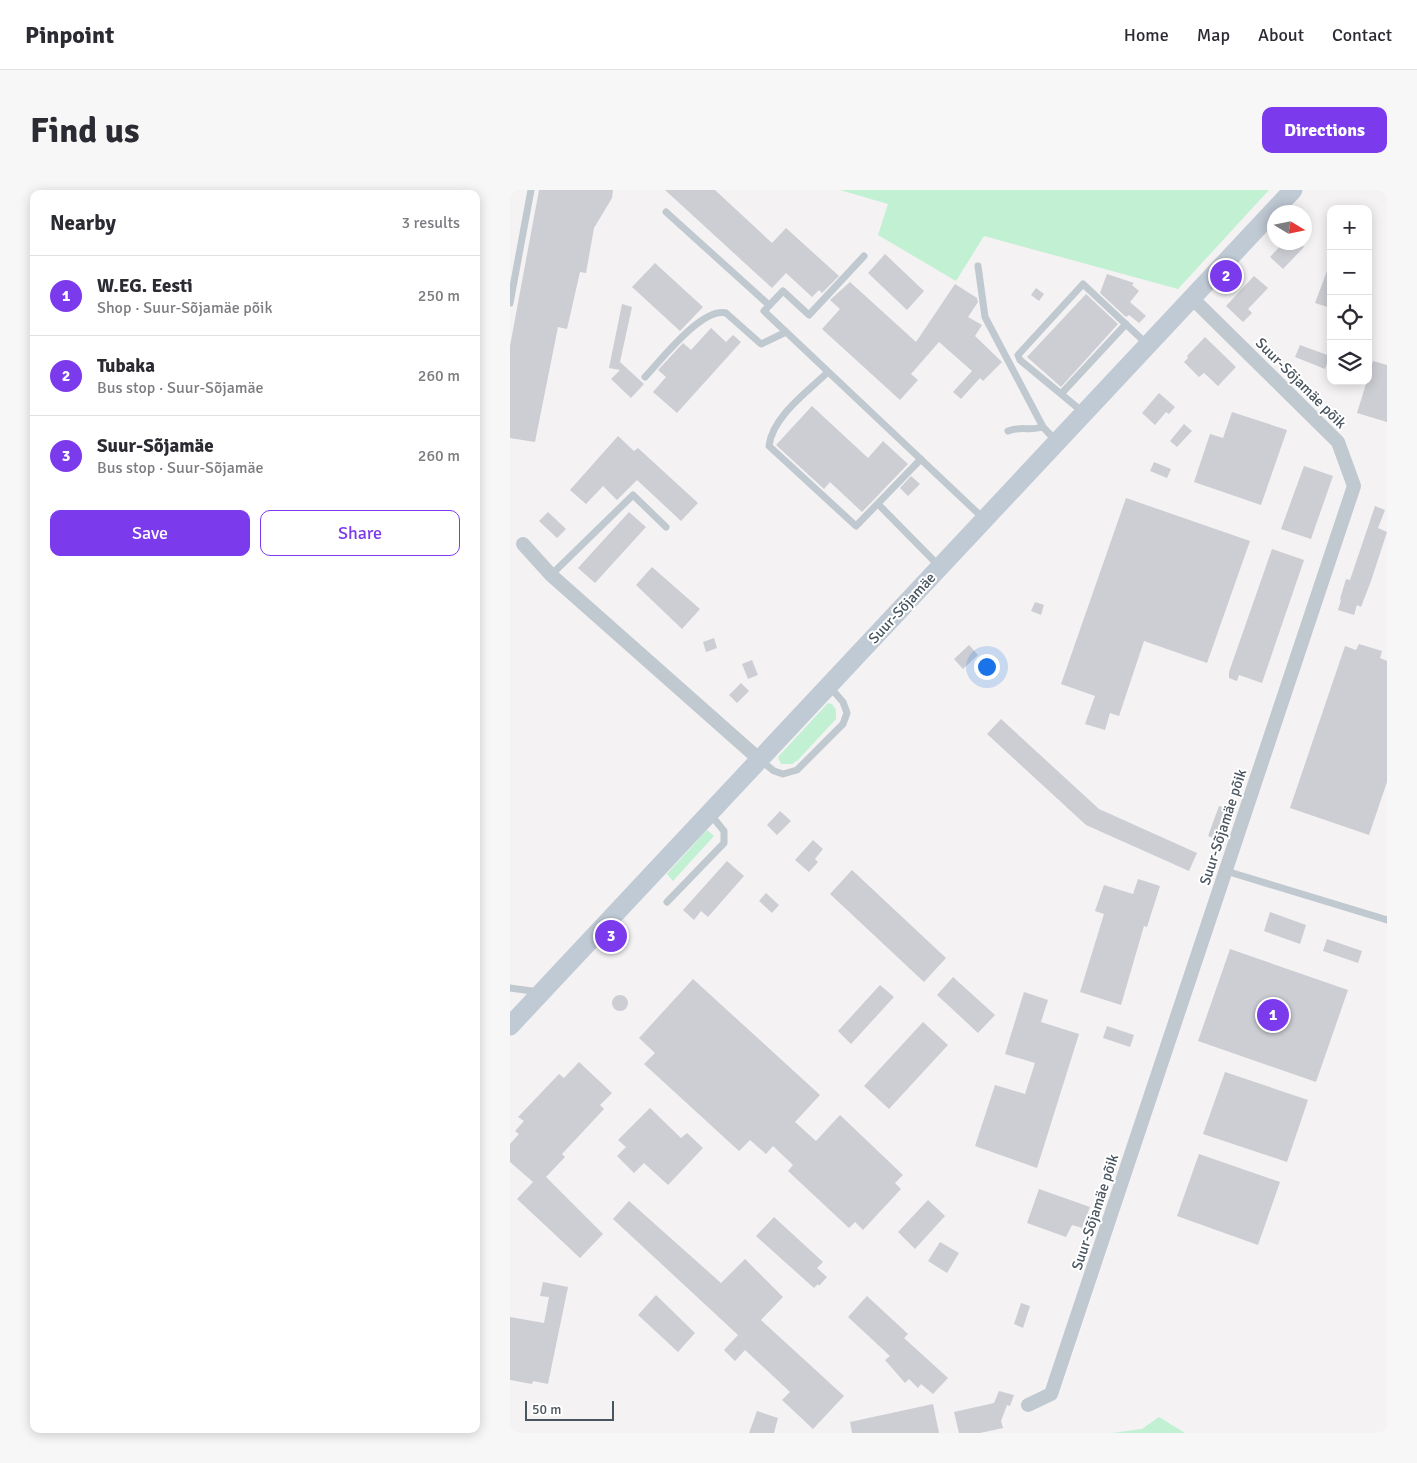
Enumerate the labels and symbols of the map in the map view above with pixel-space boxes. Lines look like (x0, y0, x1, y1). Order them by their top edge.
north arrow (1267, 205, 1312, 250)
pin: 2 (1210, 257, 1242, 295)
street label: Suur-Sõjamäe põik (1252, 334, 1350, 432)
street label: Suur-Sõjamäe (865, 569, 939, 647)
your location (974, 654, 1000, 680)
street label: Suur-Sõjamäe põik (1196, 766, 1250, 887)
pin: 3 (595, 917, 627, 955)
pin: 1 (1257, 996, 1289, 1034)
street label: Suur-Sõjamäe põik (1068, 1151, 1122, 1272)
scale bar (525, 1398, 614, 1421)

